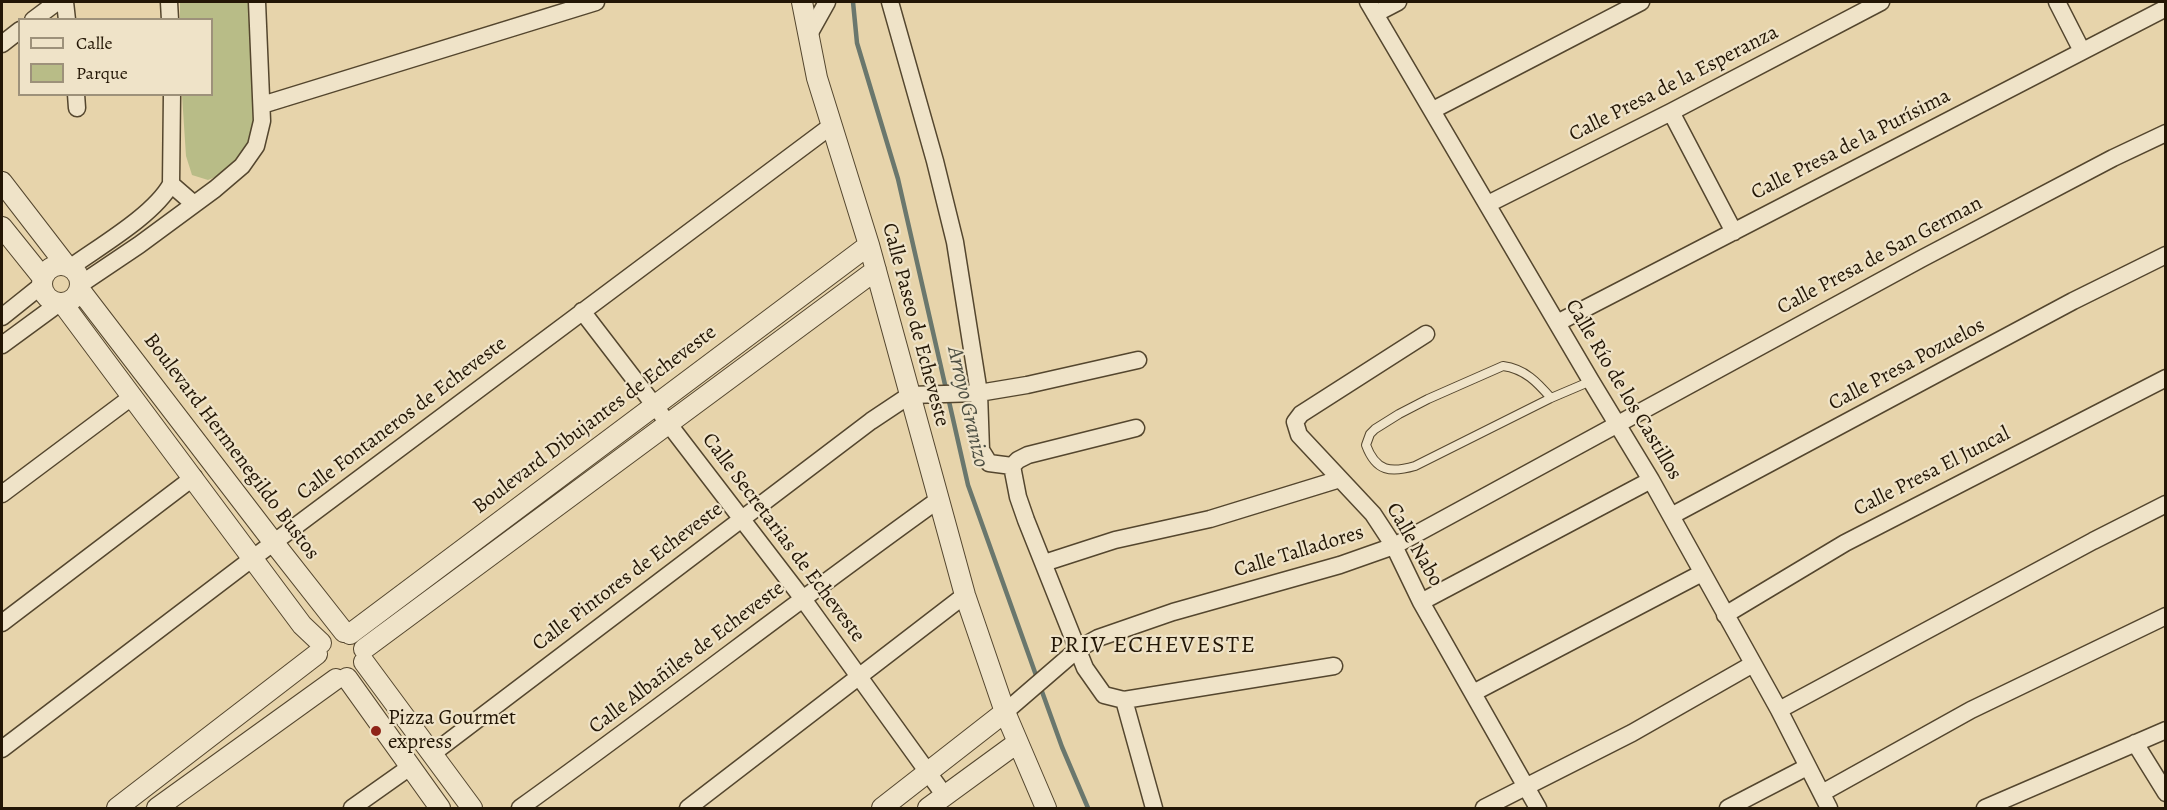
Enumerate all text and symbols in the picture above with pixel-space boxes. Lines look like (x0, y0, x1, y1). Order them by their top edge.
legend (18, 18, 213, 96)
street label: Calle Presa de la Esperanza (1565, 20, 1783, 148)
text: Calle (76, 31, 113, 55)
text: Parque (76, 61, 128, 85)
street label: Calle Presa de la Purísima (1747, 84, 1955, 206)
street label: Calle Presa de San German (1773, 191, 1987, 321)
street label: Calle Paseo de Echeveste (876, 221, 954, 429)
street label: Calle Río de los Castillos (1559, 295, 1687, 485)
street label: Calle Presa Pozuelos (1825, 313, 1989, 417)
street label: Boulevard Dibujantes de Echeveste (468, 320, 722, 520)
street label: Boulevard Hermenegildo Bustos (138, 329, 324, 565)
street label: Calle Fontaneros de Echeveste (292, 332, 512, 506)
water label: Arroyo Granizo (940, 344, 994, 470)
street label: Calle Presa El Juncal (1850, 422, 2014, 522)
street label: Calle Secretarias de Echeveste (696, 428, 870, 648)
street label: Calle Pintores de Echeveste (528, 497, 728, 657)
street label: Calle Nabo (1380, 499, 1448, 591)
street label: Calle Talladores (1231, 520, 1367, 584)
street label: Calle Albañiles de Echeveste (584, 576, 790, 740)
district label: PRIV ECHEVESTE (1050, 632, 1256, 660)
place label: Pizza Gourmet express (388, 706, 516, 756)
marker: Pizza Gourmet express (369, 724, 383, 738)

